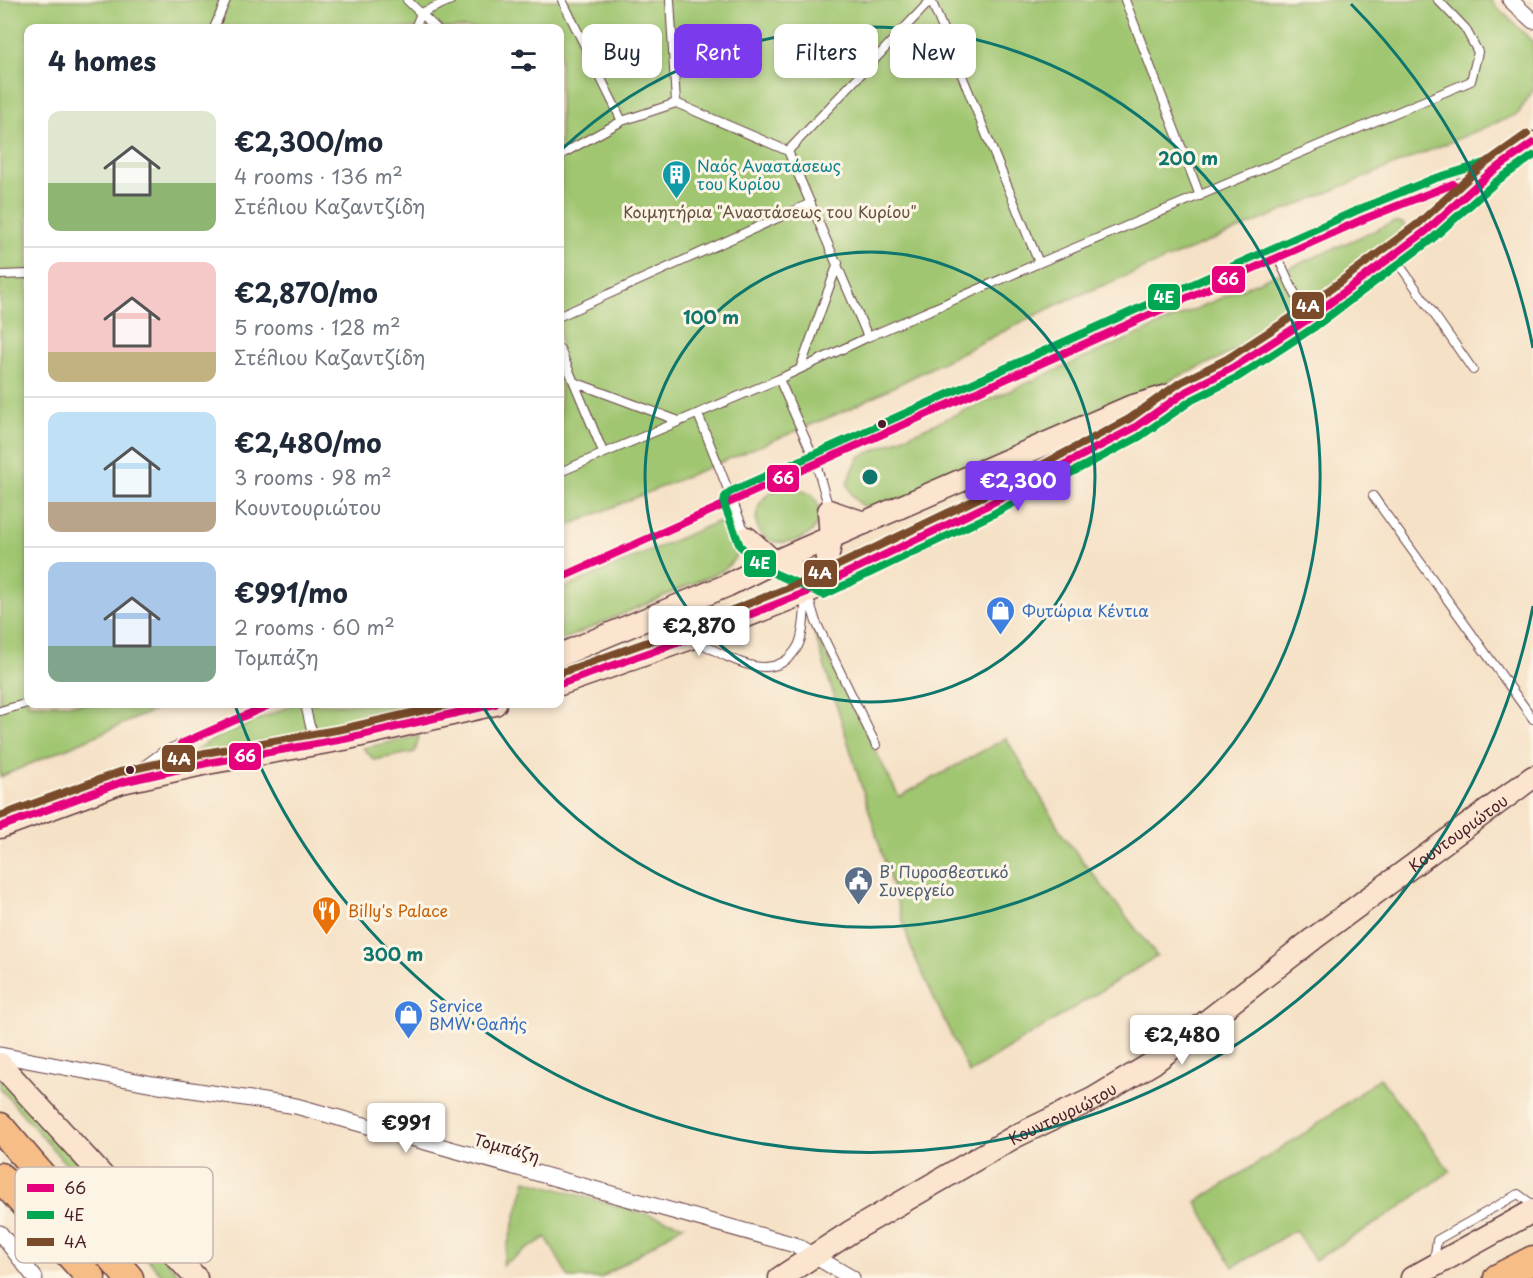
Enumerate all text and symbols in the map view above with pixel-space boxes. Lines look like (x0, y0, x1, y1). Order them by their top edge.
chip: Buy (582, 24, 662, 78)
chip: Rent (674, 24, 762, 78)
chip: Filters (774, 24, 878, 78)
chip: New (890, 24, 976, 78)
text: 4 homes (48, 41, 156, 80)
icon: filters (507, 44, 540, 77)
text: €2,300/mo (234, 122, 383, 161)
icon: home (96, 135, 168, 207)
text: 200 m (1158, 144, 1218, 171)
place label: Ναός Αναστάσεως του Κυρίου (697, 153, 841, 195)
building icon: Ναός Αναστάσεως του Κυρίου (660, 158, 692, 200)
text: 4 rooms · 136 m² (234, 161, 403, 191)
text: Στέλιου Καζαντζίδη (234, 191, 425, 221)
park label: Κοιμητήρια "Αναστάσεως του Κυρίου" (623, 199, 917, 223)
line badge: 66 (1211, 265, 1246, 294)
text: 66 (1217, 266, 1239, 290)
text: €2,870/mo (234, 273, 378, 312)
line badge: 4Ε (1147, 283, 1181, 311)
text: 4Ε (1154, 284, 1174, 308)
icon: home (96, 286, 168, 358)
line badge: 4Α (1291, 291, 1325, 320)
text: 4Α (1296, 293, 1320, 317)
text: 100 m (683, 303, 739, 330)
text: 5 rooms · 128 m² (234, 312, 400, 342)
text: Στέλιου Καζαντζίδη (234, 342, 425, 372)
unlabelled marker (876, 418, 888, 430)
text: €2,480/mo (234, 423, 382, 462)
icon: home (96, 436, 168, 508)
pin: €2,300 (969, 461, 1067, 512)
text: 3 rooms · 98 m² (234, 462, 392, 492)
line badge: 66 (766, 464, 800, 493)
text: 66 (772, 465, 794, 489)
text: €2,300 (979, 465, 1057, 495)
centre of rings (860, 467, 880, 487)
text: Κουντουριώτου (234, 492, 381, 522)
line badge: 4Ε (743, 549, 777, 578)
text: 4Ε (750, 550, 770, 574)
line badge: 4Α (803, 559, 838, 588)
text: 4Α (808, 560, 832, 584)
text: €991/mo (234, 573, 348, 612)
icon: home (96, 586, 168, 658)
shop icon: Φυτώρια Κέντια (985, 594, 1017, 636)
place label: Φυτώρια Κέντια (1022, 598, 1149, 622)
pin: €2,870 (650, 606, 748, 657)
text: €2,870 (662, 610, 736, 640)
text: 2 rooms · 60 m² (234, 612, 395, 642)
text: Τομπάζη (234, 642, 319, 672)
line badge: 66 (228, 742, 262, 771)
text: 66 (234, 743, 256, 767)
line badge: 4Α (161, 744, 196, 773)
text: 4Α (167, 746, 191, 770)
unlabelled marker (124, 764, 136, 776)
street label: Κουντουριώτου (1403, 788, 1512, 877)
place label: Β' Πυροσβεστικό Συνεργείο (879, 859, 1009, 901)
public building icon: Β' Πυροσβεστικό Συνεργείο (842, 864, 874, 906)
restaurant icon: Billy's Palace (311, 894, 343, 936)
place label: Billy's Palace (348, 898, 448, 922)
text: 300 m (363, 940, 423, 967)
place label: Service BMW Θαλής (429, 993, 527, 1035)
shop icon: Service BMW Θαλής (392, 998, 424, 1040)
pin: €2,480 (1133, 1015, 1231, 1066)
text: €2,480 (1144, 1019, 1220, 1049)
street label: Κουντουριώτου (1003, 1076, 1121, 1150)
pin: €991 (370, 1103, 442, 1154)
text: €991 (381, 1107, 431, 1137)
street label: Τομπάζη (471, 1126, 543, 1168)
legend (15, 1167, 213, 1263)
text: 66 (64, 1175, 86, 1199)
text: 4Ε (64, 1202, 85, 1226)
text: 4Α (64, 1229, 87, 1253)

